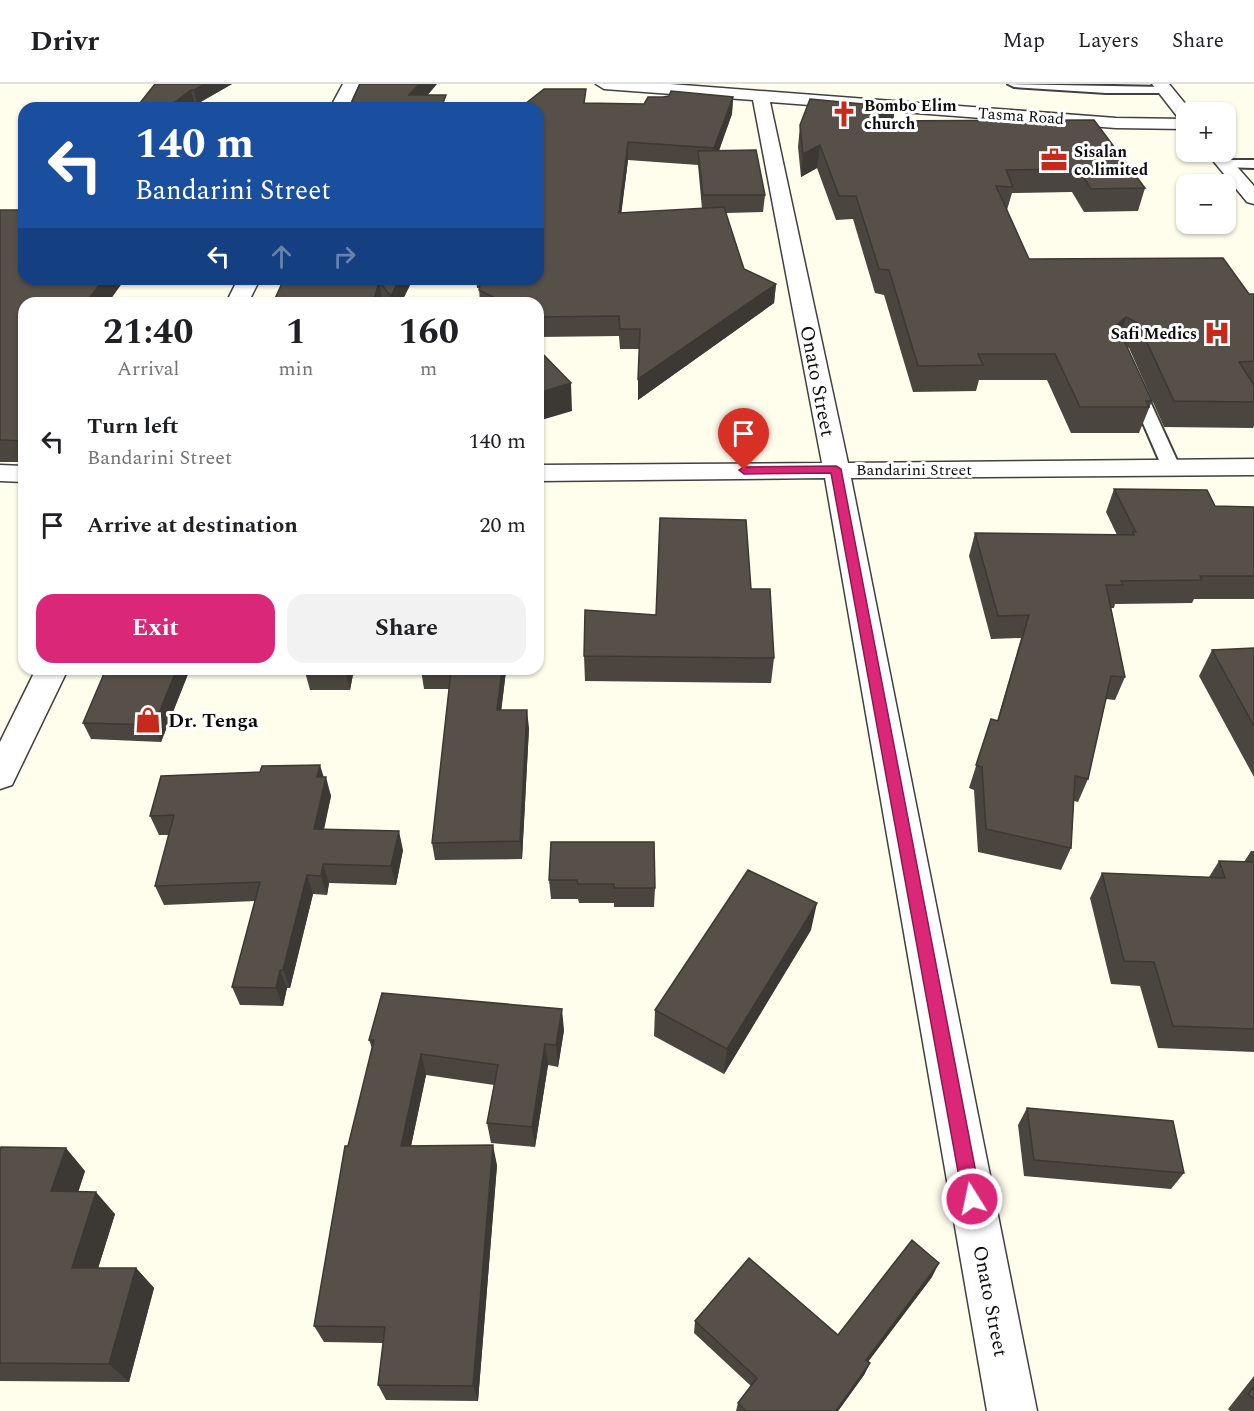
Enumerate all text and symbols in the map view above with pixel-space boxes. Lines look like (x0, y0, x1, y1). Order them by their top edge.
text: Drivr (30, 20, 99, 63)
text: Map (1003, 25, 1045, 57)
text: Layers (1078, 25, 1139, 57)
text: Share (1172, 25, 1224, 57)
place label: Bombo Elim church (864, 94, 957, 136)
church icon: Bombo Elim church (829, 99, 859, 129)
street label: Tasma Road (977, 101, 1065, 131)
map controls (1176, 102, 1236, 234)
button: + (1176, 102, 1236, 162)
text: 140 m (135, 113, 254, 176)
icon: left (36, 126, 114, 204)
place label: Sisalan co.limited (1074, 140, 1148, 182)
office icon: Sisalan co.limited (1039, 145, 1069, 175)
text: Bandarini Street (135, 170, 331, 212)
button: − (1176, 174, 1236, 234)
icon: left (202, 240, 235, 273)
icon: ahead (265, 240, 298, 273)
icon: right (328, 240, 361, 273)
text: 21:40 (103, 305, 193, 360)
text: 1 (286, 305, 306, 360)
text: 160 (398, 305, 459, 360)
hospital icon: Safi Medics (1202, 318, 1232, 348)
place label: Safi Medics (1111, 322, 1197, 346)
street label: Onato Street (792, 323, 843, 439)
text: Arrival (117, 354, 179, 384)
text: min (278, 354, 313, 384)
text: m (420, 354, 437, 384)
pin (718, 408, 769, 470)
text: Turn left (87, 410, 179, 443)
icon: arrive (727, 417, 760, 450)
icon: left (36, 425, 69, 458)
text: 140 m (469, 425, 526, 458)
text: Bandarini Street (87, 443, 232, 473)
street label: Bandarini Street (856, 458, 972, 482)
icon: arrive (36, 509, 69, 542)
text: Arrive at destination (87, 509, 298, 542)
text: 20 m (480, 509, 526, 542)
button: Exit (36, 594, 275, 663)
button: Share (287, 594, 526, 663)
shop icon: Dr. Tenga (133, 705, 163, 735)
place label: Dr. Tenga (168, 706, 259, 736)
position arrow (940, 1167, 1004, 1231)
street label: Onato Street (965, 1243, 1016, 1359)

